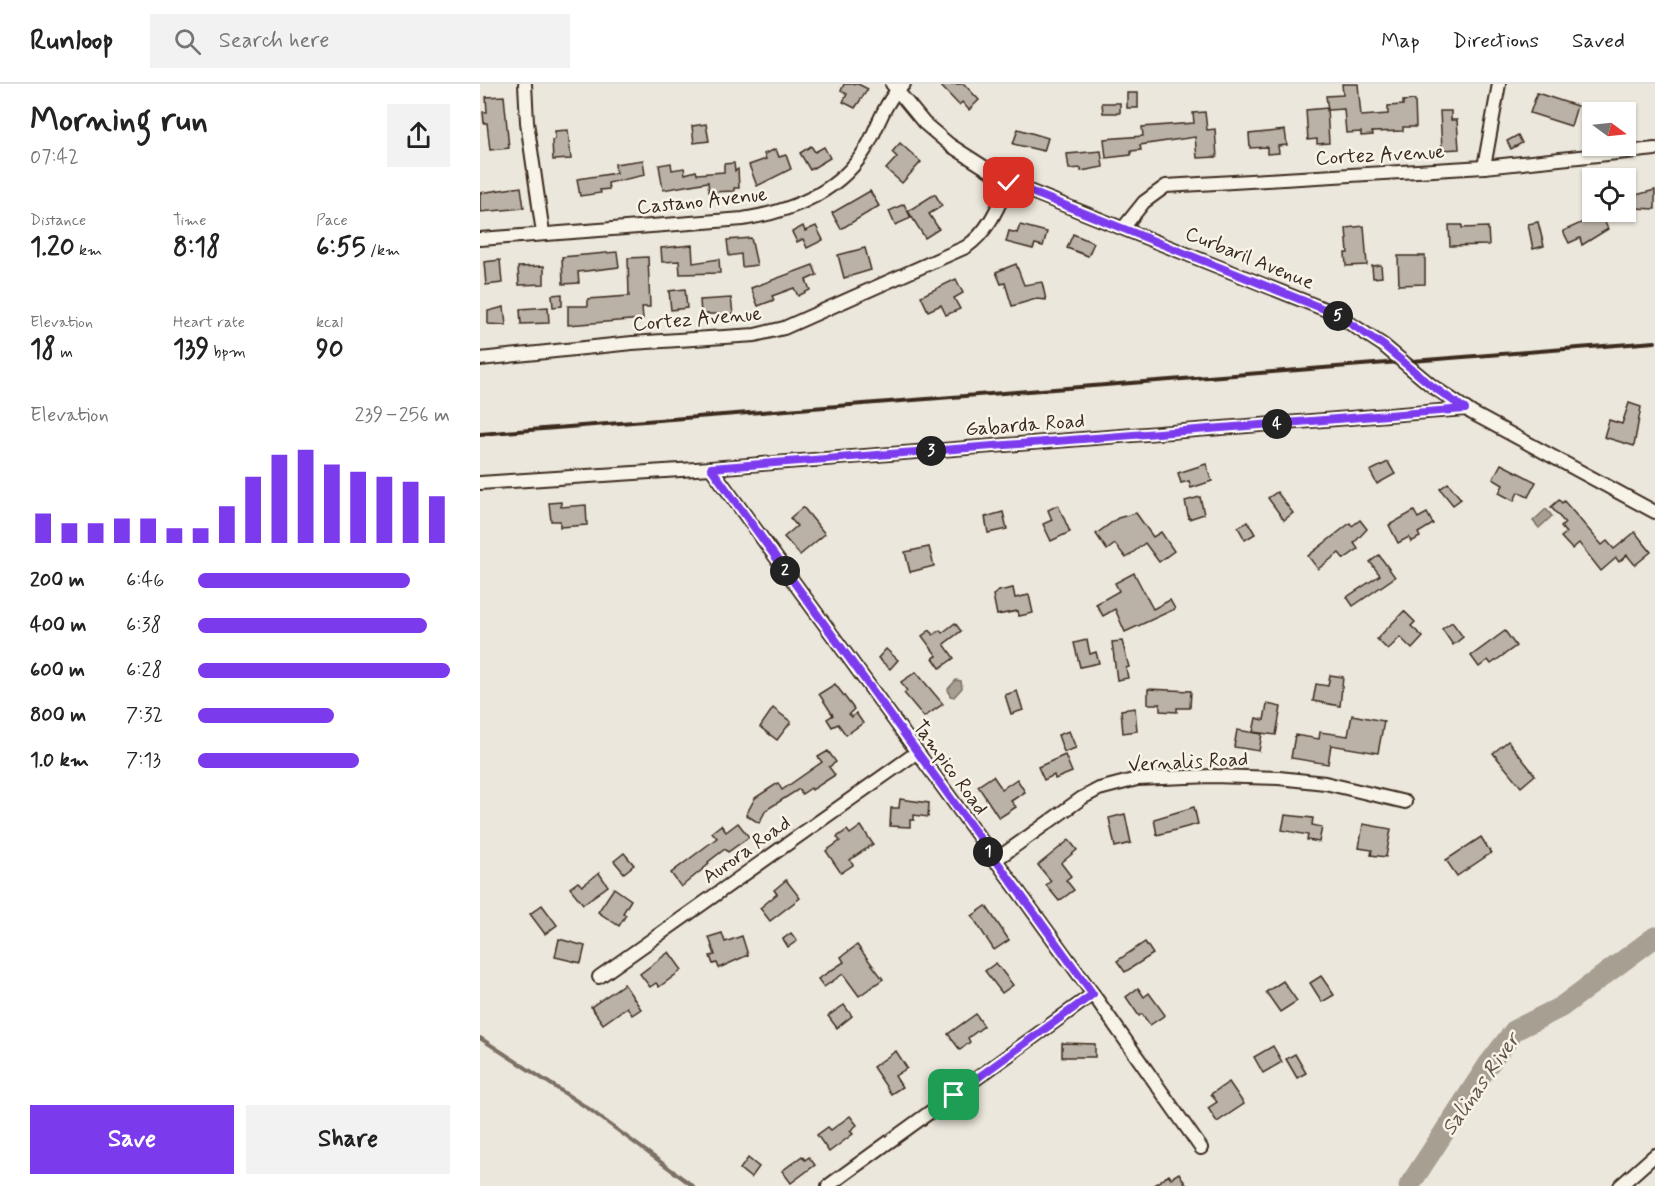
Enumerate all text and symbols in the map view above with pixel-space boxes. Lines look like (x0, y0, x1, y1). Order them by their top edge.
search box (150, 14, 570, 68)
text: Runloop (30, 23, 114, 60)
icon: search (171, 25, 204, 58)
text: Search here (219, 27, 329, 55)
text: Map (1381, 27, 1420, 55)
text: Directions (1453, 27, 1539, 55)
text: Saved (1572, 27, 1625, 55)
text: Morning run (30, 99, 208, 143)
north arrow (1582, 102, 1636, 156)
map controls (1582, 102, 1636, 222)
button: share (387, 104, 450, 167)
street label: Cortez Avenue (1315, 139, 1445, 172)
text: 07:42 (30, 144, 79, 171)
pin (983, 157, 1034, 208)
icon: check (992, 166, 1025, 199)
button: locate (1582, 168, 1636, 222)
street label: Castano Avenue (636, 181, 769, 222)
text: Distance (30, 210, 86, 231)
text: Time (173, 210, 207, 231)
text: Pace (316, 210, 348, 231)
street label: Curbaril Avenue (1181, 220, 1318, 297)
text: 1.20 (30, 231, 75, 265)
text: 8:18 (173, 231, 220, 265)
text: 6:55 (316, 231, 366, 265)
text: km (75, 240, 102, 261)
text: /km (366, 240, 400, 261)
street label: Cortez Avenue (631, 300, 763, 339)
pin: 5 (1323, 301, 1353, 331)
text: 5 (1333, 305, 1343, 326)
text: Elevation (30, 312, 93, 333)
text: Heart rate (173, 312, 245, 333)
text: kcal (316, 312, 343, 333)
text: 18 (30, 333, 56, 367)
text: 139 (173, 333, 209, 367)
text: 90 (316, 333, 344, 367)
text: m (56, 342, 73, 363)
text: bpm (209, 342, 246, 363)
text: Elevation (30, 402, 109, 429)
text: 239–256 m (355, 402, 450, 429)
street label: Gabarda Road (964, 408, 1086, 443)
pin: 4 (1262, 409, 1292, 439)
text: 4 (1272, 413, 1282, 434)
pin: 3 (916, 436, 946, 466)
text: 3 (927, 440, 935, 461)
pin: 2 (770, 556, 800, 586)
text: 2 (781, 560, 789, 581)
text: 200 m (30, 567, 85, 594)
text: 6:46 (126, 567, 164, 594)
text: 400 m (30, 612, 86, 639)
text: 6:38 (126, 612, 162, 639)
text: 600 m (30, 657, 85, 684)
text: 6:28 (126, 657, 162, 684)
text: 800 m (30, 702, 86, 729)
text: 7:32 (126, 702, 163, 729)
street label: Tampico Road (906, 715, 993, 821)
street label: Vernalis Road (1127, 746, 1249, 779)
text: 1.0 km (30, 747, 89, 774)
text: 7:13 (126, 747, 161, 774)
street label: Aurora Road (697, 810, 796, 891)
pin: 1 (973, 837, 1003, 867)
text: 1 (984, 841, 992, 862)
water label: Salinas River (1435, 1025, 1528, 1141)
pin (928, 1069, 979, 1120)
icon: arrive (937, 1078, 970, 1111)
button: Save (30, 1105, 234, 1174)
button: Share (246, 1105, 450, 1174)

